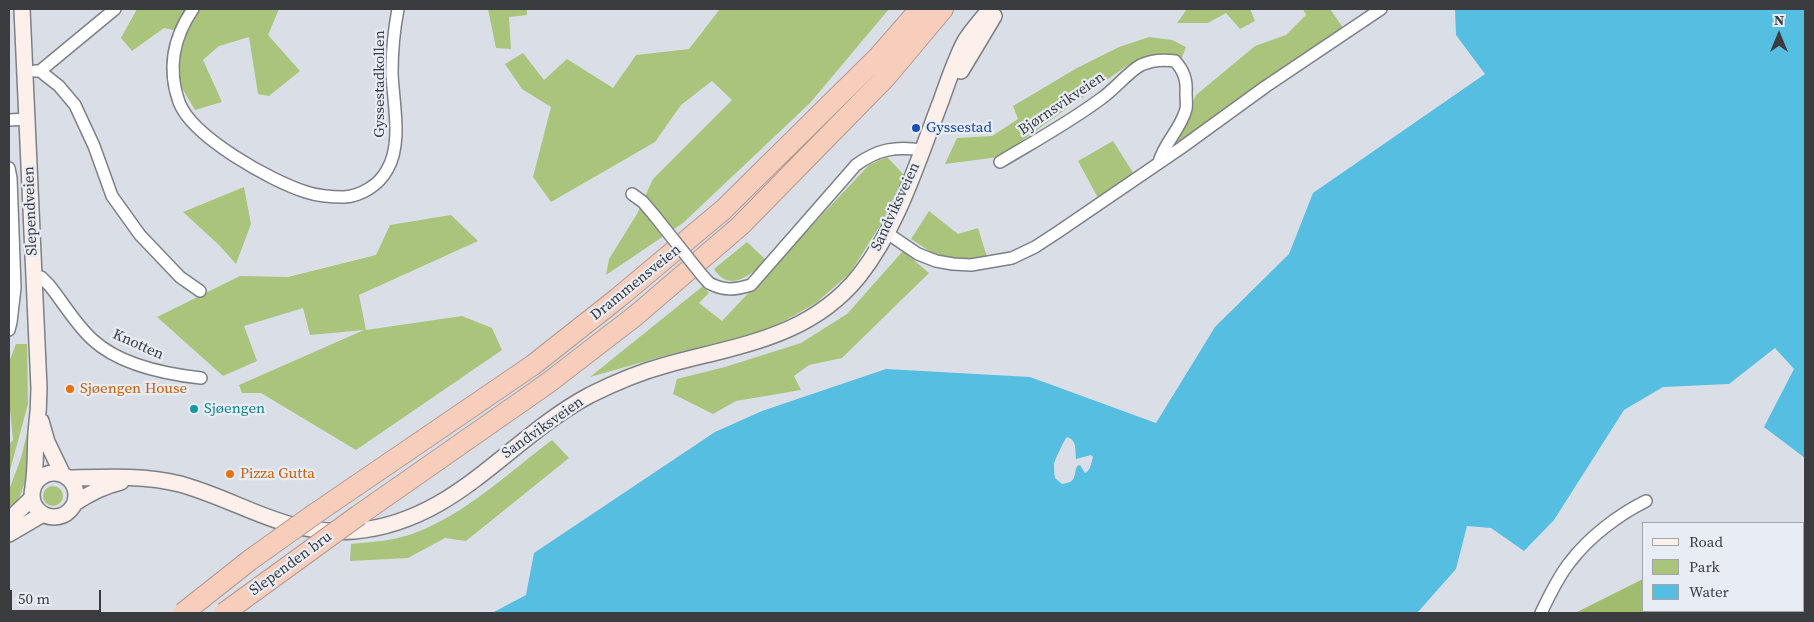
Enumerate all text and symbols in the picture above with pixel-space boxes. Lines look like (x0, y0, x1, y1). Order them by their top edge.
north arrow (1754, 10, 1804, 60)
text: N (1774, 10, 1784, 30)
street label: Gyssestadkollen (371, 30, 389, 138)
street label: Bjørnsvikveien (1015, 69, 1109, 139)
place label: Gyssestad (926, 119, 992, 137)
marker: Gyssestad (910, 122, 922, 134)
street label: Sandviksveien (868, 160, 924, 254)
street label: Slependveien (20, 166, 42, 256)
street label: Drammensveien (587, 241, 685, 325)
street label: Knotten (110, 326, 166, 364)
place label: Sjøengen House (80, 380, 187, 398)
marker: Sjøengen House (64, 383, 76, 395)
street label: Sandviksveien (499, 393, 587, 463)
place label: Sjøengen (204, 400, 265, 418)
marker: Sjøengen (188, 403, 200, 415)
place label: Pizza Gutta (240, 465, 315, 483)
marker: Pizza Gutta (224, 468, 236, 480)
legend (1642, 522, 1804, 612)
street label: Slependen bru (246, 528, 336, 600)
text: Road (1689, 531, 1723, 552)
text: Park (1689, 556, 1720, 577)
scale bar (12, 580, 104, 612)
text: Water (1689, 581, 1729, 602)
text: 50 m (18, 588, 50, 609)

